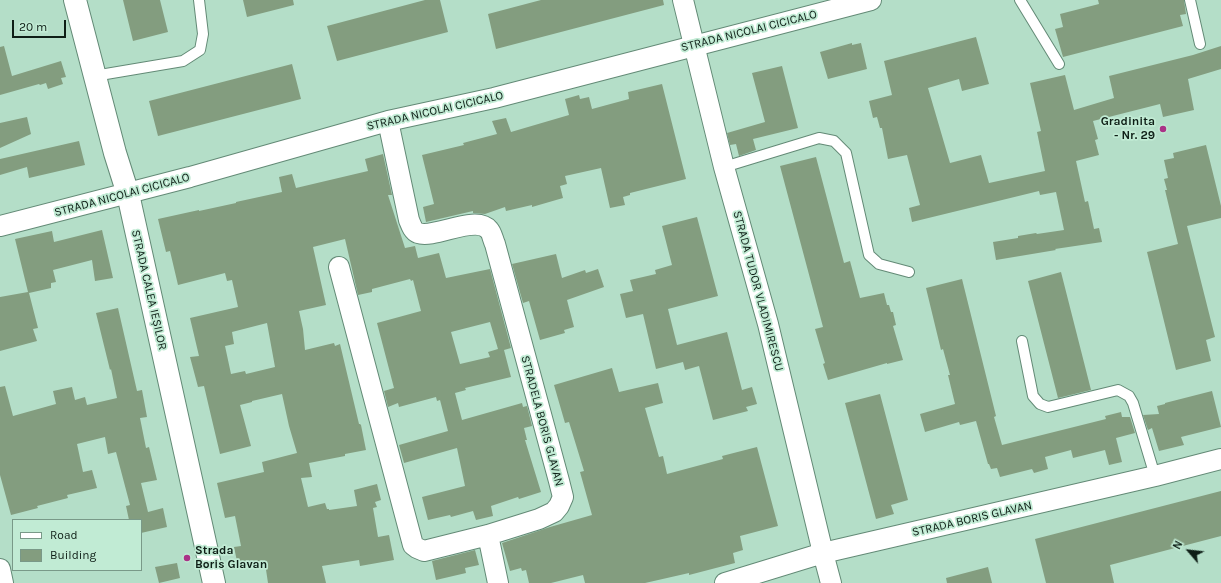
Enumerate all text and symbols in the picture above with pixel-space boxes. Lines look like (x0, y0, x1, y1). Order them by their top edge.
street label: STRADA NICOLAI CICICALO (680, 7, 818, 55)
scale bar (14, 12, 68, 38)
text: 20 m (19, 20, 47, 34)
street label: STRADA NICOLAI CICICALO (365, 88, 505, 134)
place label: Gradinita - Nr. 29 (1101, 115, 1155, 143)
marker: Gradinita - Nr. 29 (1158, 124, 1168, 134)
street label: STRADA NICOLAI CICICALO (53, 170, 191, 220)
street label: STRADA TUDOR VLADIMIRESCU (730, 209, 786, 373)
street label: STRADA CALEA IEȘILOR (128, 228, 170, 352)
street label: STRADELA BORIS GLAVAN (518, 354, 566, 488)
street label: STRADA BORIS GLAVAN (911, 498, 1033, 540)
legend (12, 519, 142, 571)
text: Road (50, 528, 78, 542)
north arrow (1169, 531, 1209, 571)
text: N (1170, 539, 1186, 552)
place label: Strada Boris Glavan (195, 544, 267, 572)
text: Building (50, 548, 96, 562)
marker: Strada Boris Glavan (182, 553, 192, 563)

